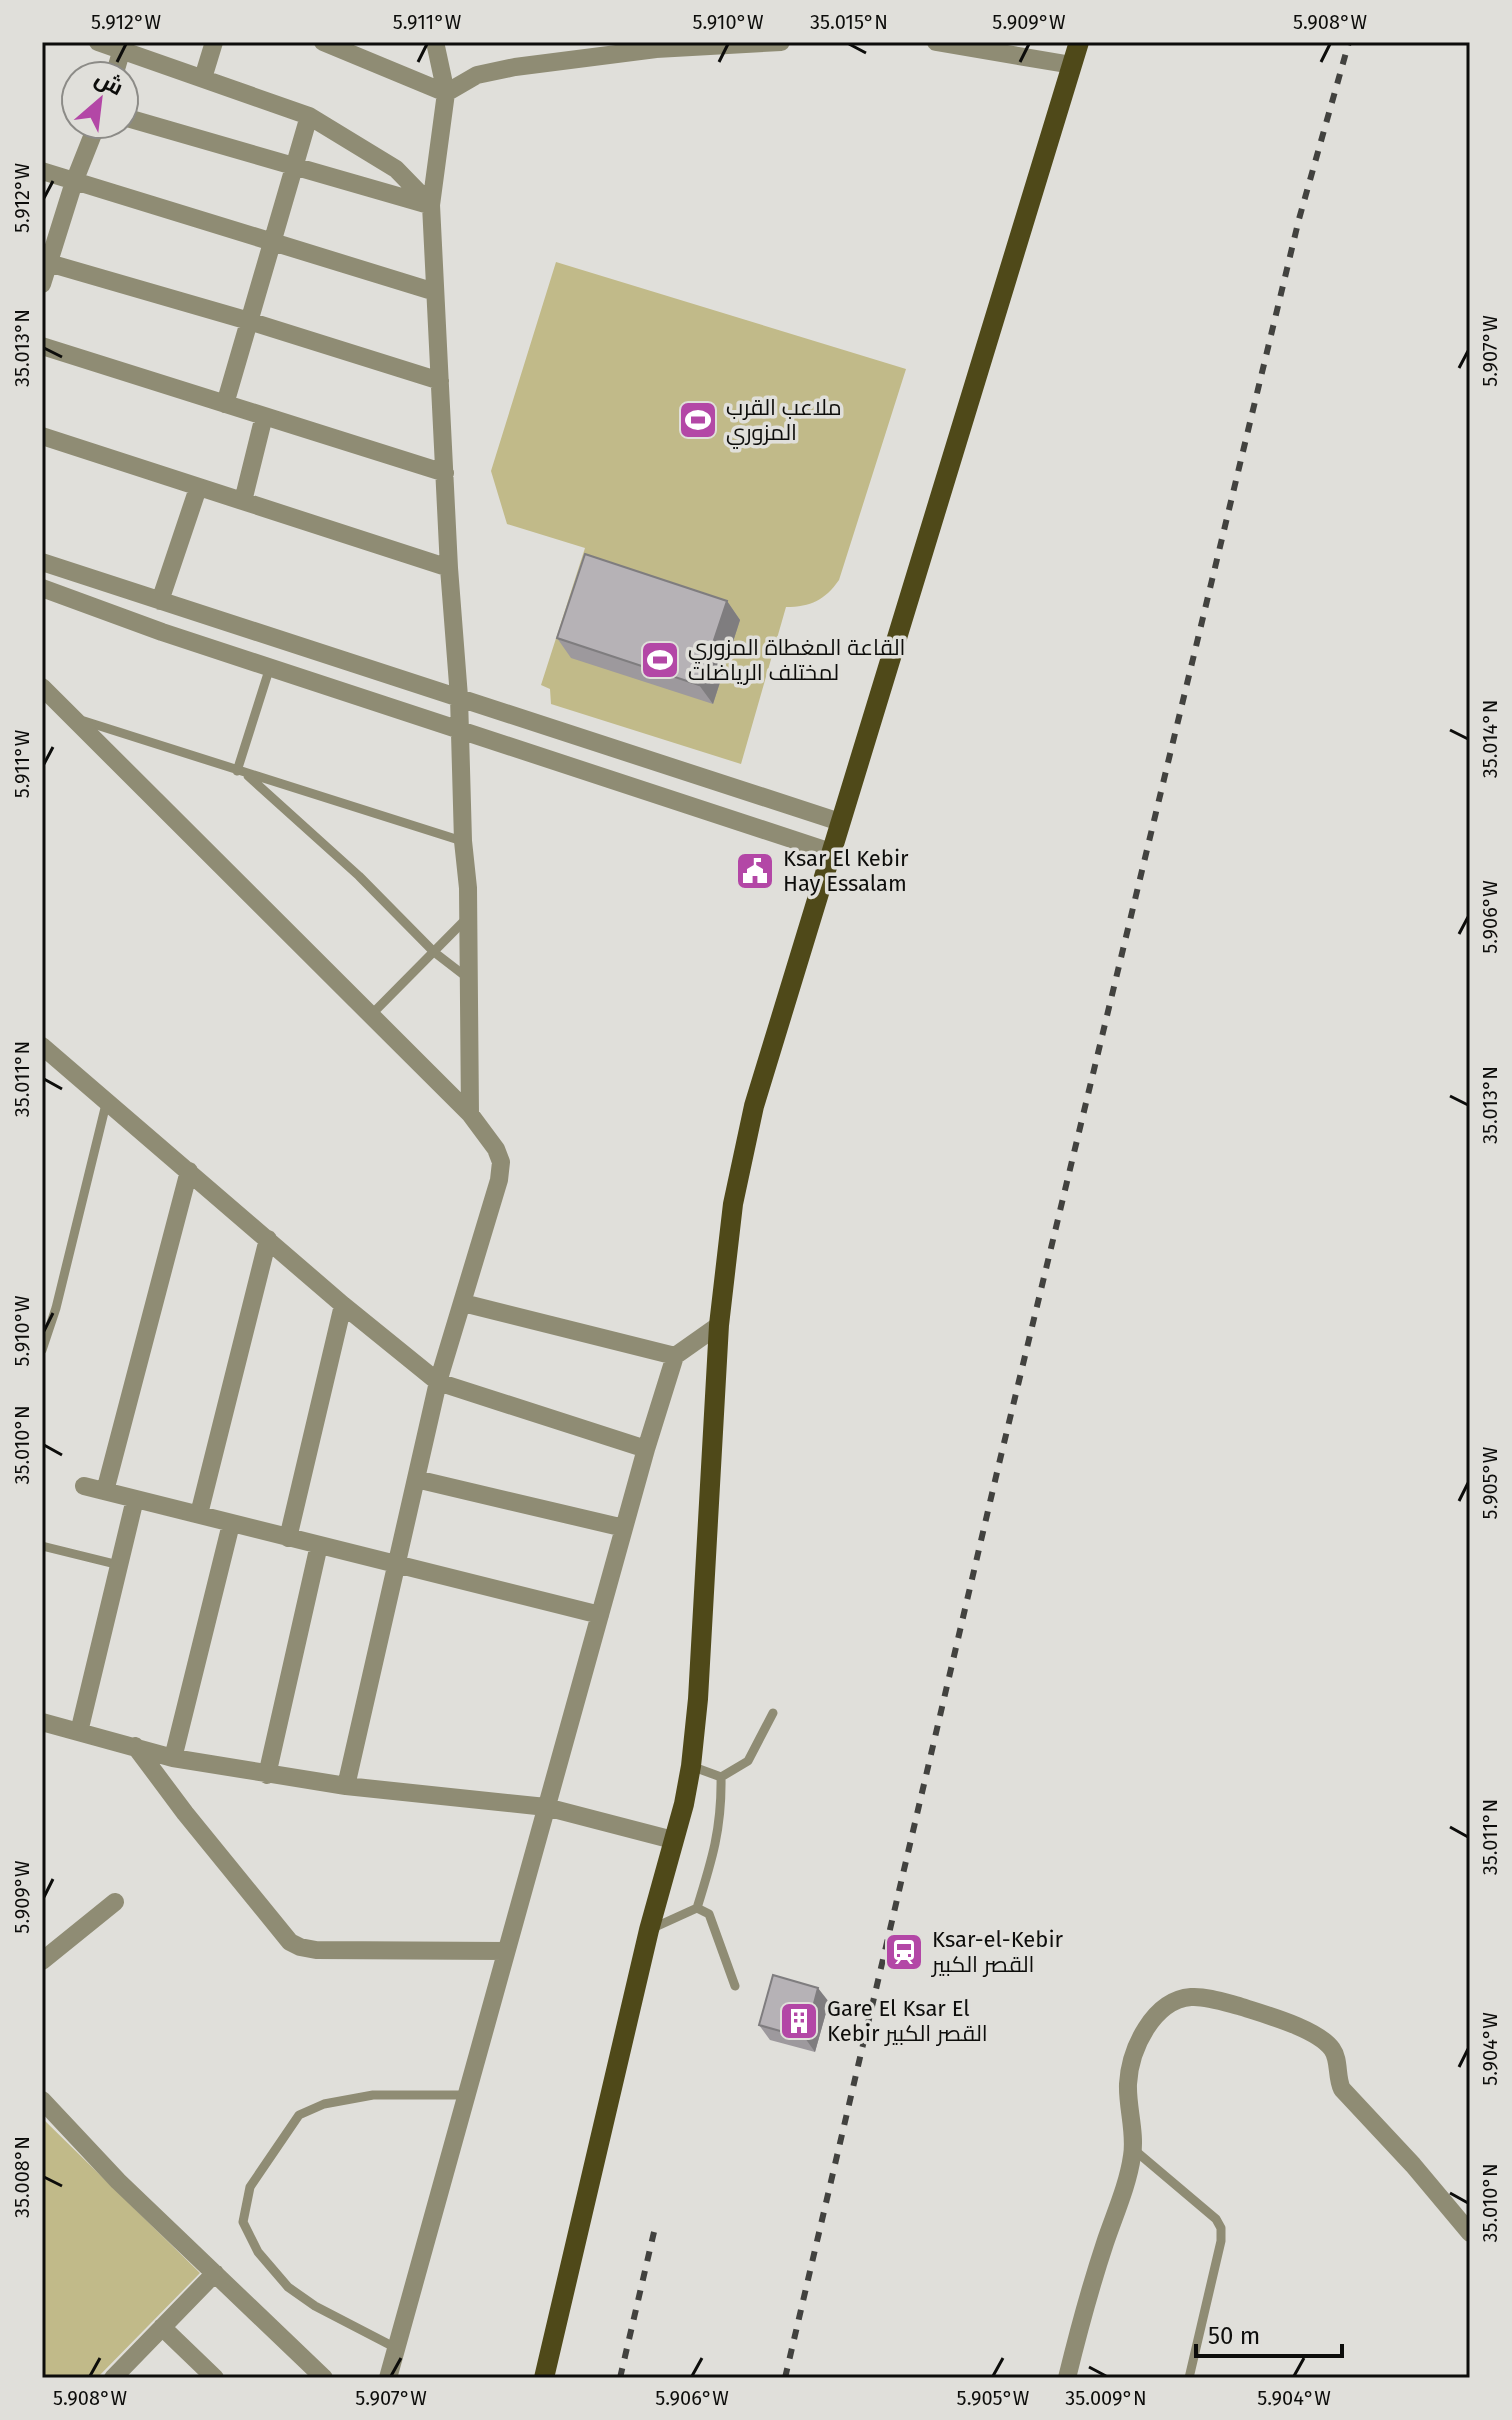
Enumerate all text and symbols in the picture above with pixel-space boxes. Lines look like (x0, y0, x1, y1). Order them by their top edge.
text: 5.912°W (91, 10, 161, 34)
text: 5.911°W (393, 10, 462, 34)
text: 5.910°W (692, 10, 764, 34)
text: 35.015°N (810, 10, 888, 34)
text: 5.909°W (992, 10, 1066, 34)
text: 5.908°W (1293, 10, 1367, 34)
north arrow (60, 60, 140, 140)
text: ش (90, 64, 128, 101)
text: 5.912°W (10, 163, 34, 233)
text: 35.013°N (10, 309, 34, 387)
text: 5.907°W (1478, 315, 1502, 387)
place label: ملاعب القرب المزوري (726, 394, 842, 449)
sports icon: ملاعب القرب المزوري (677, 399, 719, 441)
place label: القاعة المغطاة المزوري لمختلف الرياضات (688, 634, 905, 686)
sports icon: القاعة المغطاة المزوري لمختلف الرياضات (639, 639, 681, 681)
text: 35.014°N (1478, 700, 1502, 778)
text: 5.911°W (10, 729, 34, 798)
place label: Ksar El Kebir Hay Essalam (783, 845, 909, 897)
public building icon: Ksar El Kebir Hay Essalam (734, 850, 776, 892)
text: 5.906°W (1478, 880, 1502, 954)
text: 35.011°N (10, 1041, 34, 1117)
text: 35.013°N (1478, 1066, 1502, 1144)
text: 5.910°W (10, 1295, 34, 1367)
text: 35.010°N (10, 1405, 34, 1485)
text: 5.905°W (1478, 1446, 1502, 1519)
text: 35.011°N (1478, 1799, 1502, 1875)
text: 5.909°W (10, 1860, 34, 1934)
place label: Ksar-el-Kebir القصر الكبير (930, 1926, 1064, 1978)
station icon: Ksar-el-Kebir القصر الكبير (883, 1931, 925, 1973)
place label: Gare El Ksar El Kebir القصر الكبير (827, 1995, 988, 2047)
building icon: Gare El Ksar El Kebir القصر الكبير (778, 2000, 820, 2042)
text: 5.904°W (1478, 2012, 1502, 2086)
text: 35.008°N (10, 2136, 34, 2218)
text: 35.010°N (1478, 2163, 1502, 2243)
scale bar (1196, 2308, 1342, 2358)
text: 50 m (1208, 2322, 1260, 2350)
text: 5.908°W (53, 2386, 127, 2410)
text: 5.907°W (355, 2386, 427, 2410)
text: 5.906°W (655, 2386, 729, 2410)
text: 5.905°W (957, 2386, 1030, 2410)
text: 35.009°N (1065, 2386, 1147, 2410)
text: 5.904°W (1257, 2386, 1331, 2410)

